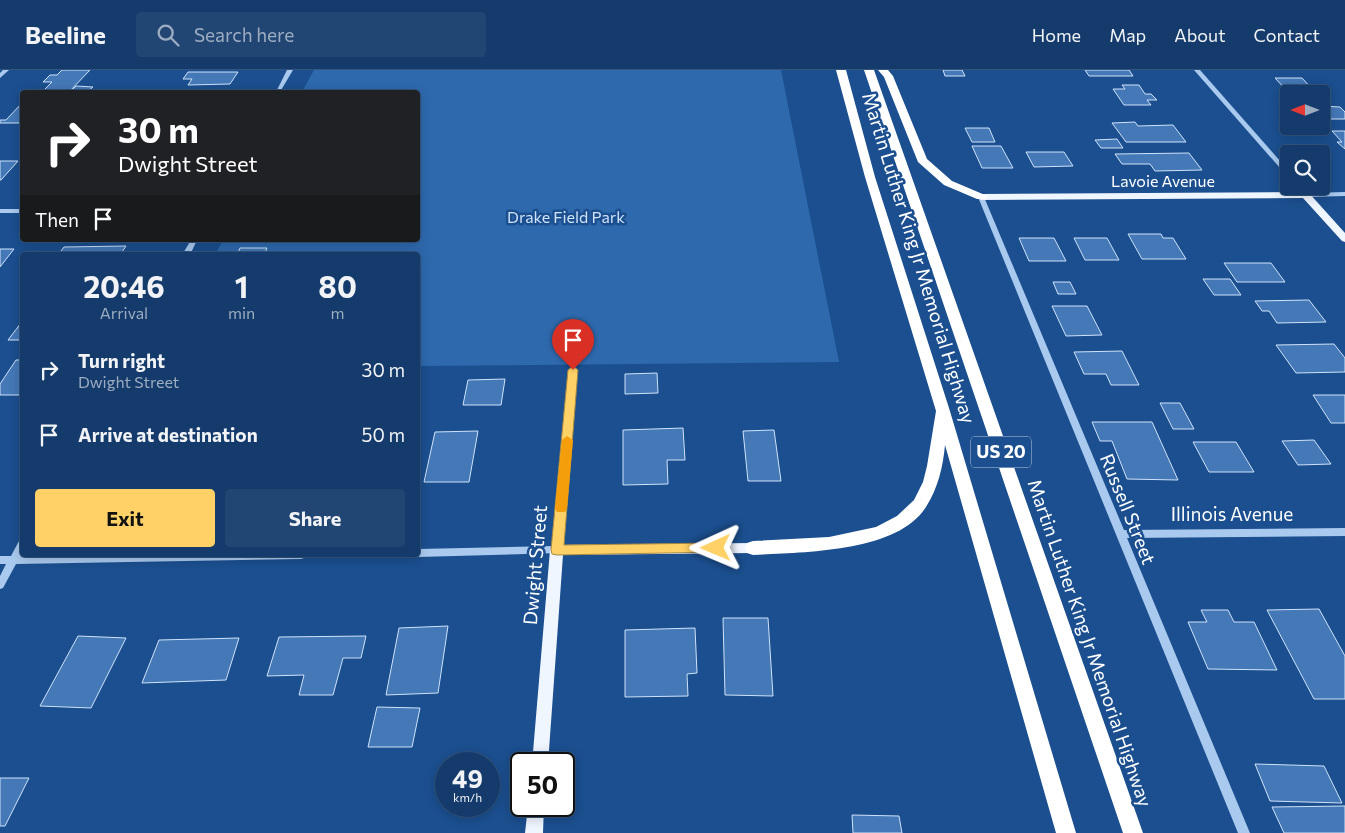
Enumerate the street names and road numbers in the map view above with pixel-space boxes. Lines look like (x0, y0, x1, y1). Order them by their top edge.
street label: Martin Luther King Jr Memorial Highway (858, 90, 981, 426)
street label: Lavoie Avenue (1111, 171, 1215, 190)
road number: US 20 (971, 437, 1031, 468)
street label: Russell Street (1096, 450, 1161, 568)
street label: Martin Luther King Jr Memorial Highway (1023, 476, 1158, 810)
street label: Illinois Avenue (1171, 502, 1293, 525)
street label: Dwight Street (518, 504, 551, 626)

